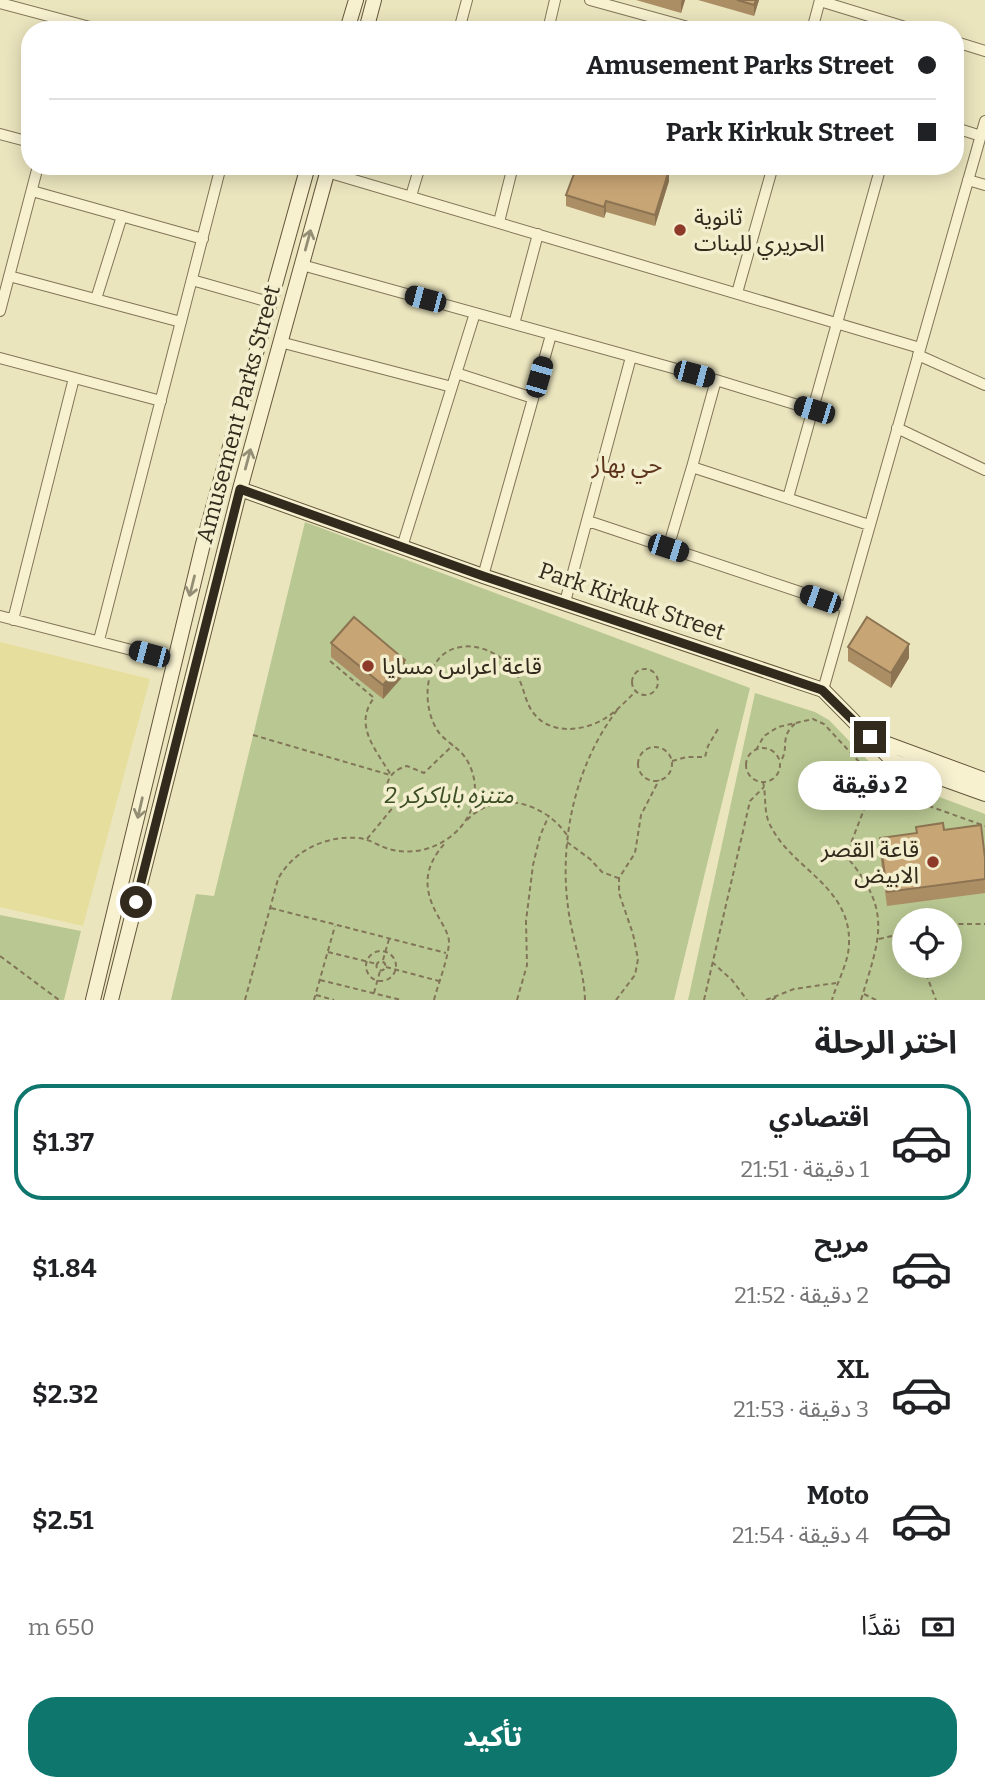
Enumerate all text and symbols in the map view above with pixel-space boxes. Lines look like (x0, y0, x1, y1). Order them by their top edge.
text: Amusement Parks Street (586, 50, 894, 81)
text: Park Kirkuk Street (666, 117, 894, 148)
place label: ثانوية الحريري للبنات (694, 203, 825, 260)
marker: ثانوية الحريري للبنات (672, 222, 688, 238)
one-way arrow (303, 229, 316, 251)
street label: Amusement Parks Street (190, 282, 286, 546)
car (402, 283, 449, 315)
car (524, 354, 555, 400)
car (671, 358, 718, 390)
car (791, 394, 838, 426)
one-way arrow (242, 448, 255, 471)
district label: حي بهار (590, 451, 663, 484)
car (645, 532, 692, 564)
street label: Park Kirkuk Street (535, 556, 729, 646)
one-way arrow (185, 574, 198, 597)
car (797, 582, 844, 616)
car (126, 638, 173, 670)
place label: قاعة اعراس مسايا (382, 652, 542, 680)
marker: قاعة اعراس مسايا (360, 658, 376, 674)
route end (854, 721, 886, 753)
callout: 2 دقيقة (798, 762, 942, 810)
text: 2 دقيقة (833, 771, 907, 799)
park label: متنزه باباكركر 2 (384, 781, 514, 809)
one-way arrow (132, 796, 145, 818)
place label: قاعة القصر الابيض (820, 835, 919, 889)
marker: قاعة القصر الابيض (925, 854, 941, 870)
route start (120, 886, 152, 918)
map controls (892, 908, 962, 978)
button: locate (892, 908, 962, 978)
text: اختر الرحلة (815, 1023, 957, 1061)
text: اقتصادي (769, 1102, 869, 1133)
icon: car (890, 1111, 953, 1174)
text: $1.37 (32, 1127, 94, 1158)
text: 1 دقيقة · 21:51 (741, 1155, 869, 1183)
text: مريح (814, 1228, 869, 1259)
icon: car (890, 1237, 953, 1300)
text: $1.84 (32, 1253, 97, 1284)
text: 2 دقيقة · 21:52 (734, 1281, 869, 1309)
text: XL (837, 1354, 869, 1385)
icon: car (890, 1363, 953, 1426)
text: $2.32 (32, 1379, 98, 1410)
text: 3 دقيقة · 21:53 (733, 1395, 869, 1423)
text: Moto (807, 1480, 869, 1511)
icon: car (890, 1489, 953, 1552)
text: $2.51 (32, 1505, 94, 1536)
text: 4 دقيقة · 21:54 (732, 1521, 869, 1549)
icon: cash (919, 1608, 957, 1646)
text: نقدًا (861, 1611, 901, 1642)
text: 650 m (28, 1613, 95, 1641)
button: تأكيد (28, 1697, 957, 1777)

